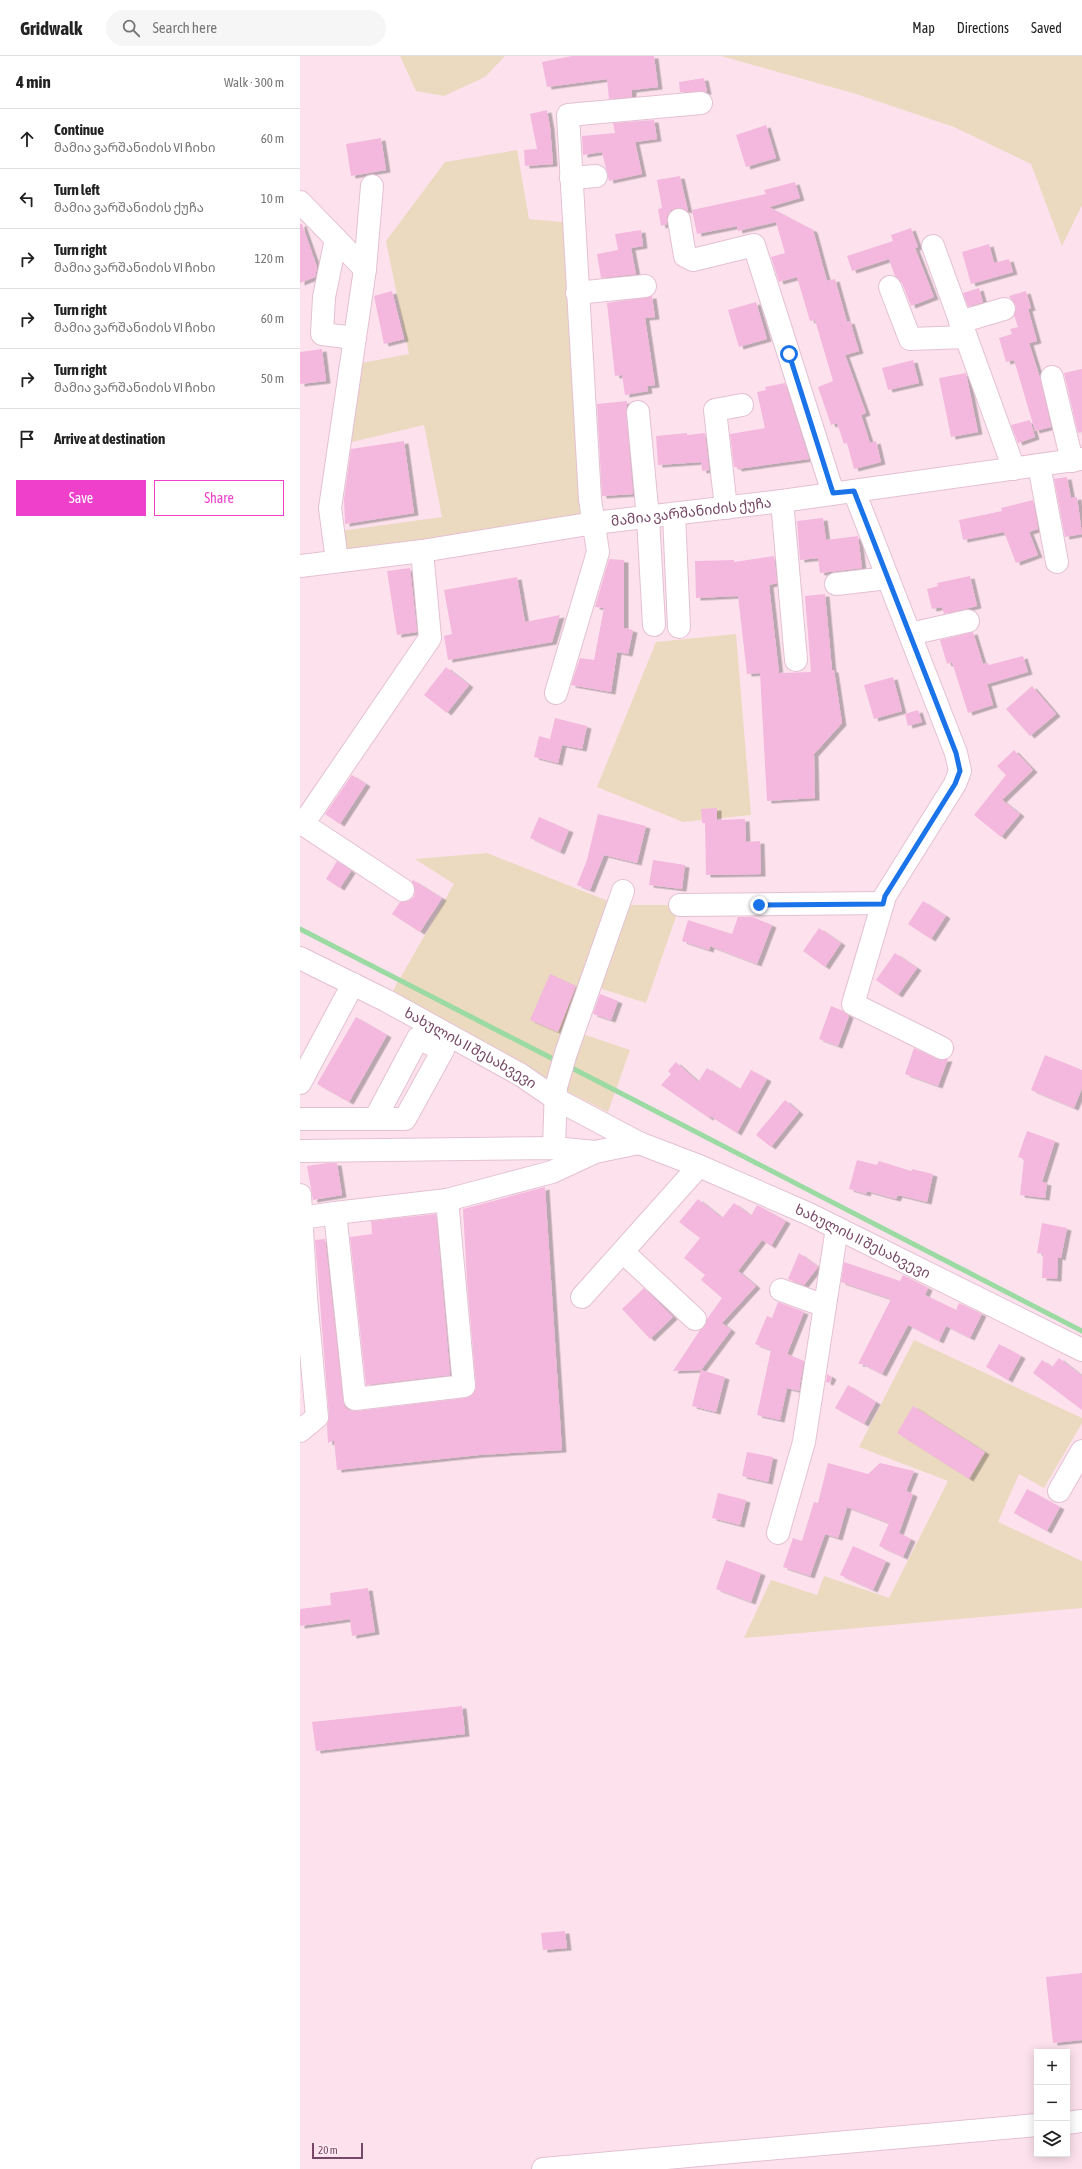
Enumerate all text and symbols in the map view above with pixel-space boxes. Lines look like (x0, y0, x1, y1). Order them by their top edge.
search box (106, 10, 386, 46)
text: Gridwalk (20, 17, 82, 39)
icon: search (120, 17, 142, 39)
text: Search here (152, 19, 217, 36)
text: Map (912, 20, 935, 36)
text: Directions (957, 20, 1009, 36)
text: Saved (1031, 20, 1062, 36)
text: 4 min (16, 72, 51, 92)
text: Walk · 300 m (224, 75, 284, 90)
text: Continue (54, 121, 104, 138)
icon: ahead (16, 128, 38, 150)
text: 60 m (261, 131, 284, 146)
text: მამია ვარშანიძის VI ჩიხი (54, 140, 215, 155)
text: Turn left (54, 181, 100, 198)
icon: left (16, 188, 38, 210)
text: 10 m (261, 191, 284, 206)
text: მამია ვარშანიძის ქუჩა (54, 200, 204, 215)
text: Turn right (54, 241, 107, 258)
icon: right (16, 248, 38, 270)
text: 120 m (255, 251, 284, 266)
text: მამია ვარშანიძის VI ჩიხი (54, 260, 215, 275)
text: Turn right (54, 301, 107, 318)
icon: right (16, 308, 38, 330)
text: 60 m (261, 311, 284, 326)
text: მამია ვარშანიძის VI ჩიხი (54, 320, 215, 335)
route start (780, 345, 798, 363)
text: Turn right (54, 361, 107, 378)
icon: right (16, 368, 38, 390)
text: 50 m (261, 371, 284, 386)
text: მამია ვარშანიძის VI ჩიხი (54, 380, 215, 395)
icon: arrive (16, 428, 38, 450)
text: Arrive at destination (54, 430, 165, 447)
button: Save (16, 480, 146, 516)
button: Share (154, 480, 284, 516)
street label: მამია ვარშანიძის ქუჩა (610, 494, 772, 529)
route end (750, 896, 768, 914)
street label: ხახულის II შესახვევი (402, 1004, 540, 1091)
street label: ხახულის II შესახვევი (793, 1201, 933, 1281)
map controls (1034, 2049, 1070, 2157)
button: + (1034, 2049, 1070, 2085)
button: − (1034, 2085, 1070, 2121)
button: layers (1034, 2121, 1070, 2157)
scale bar (312, 2141, 363, 2160)
text: 20 m (318, 2144, 338, 2156)

